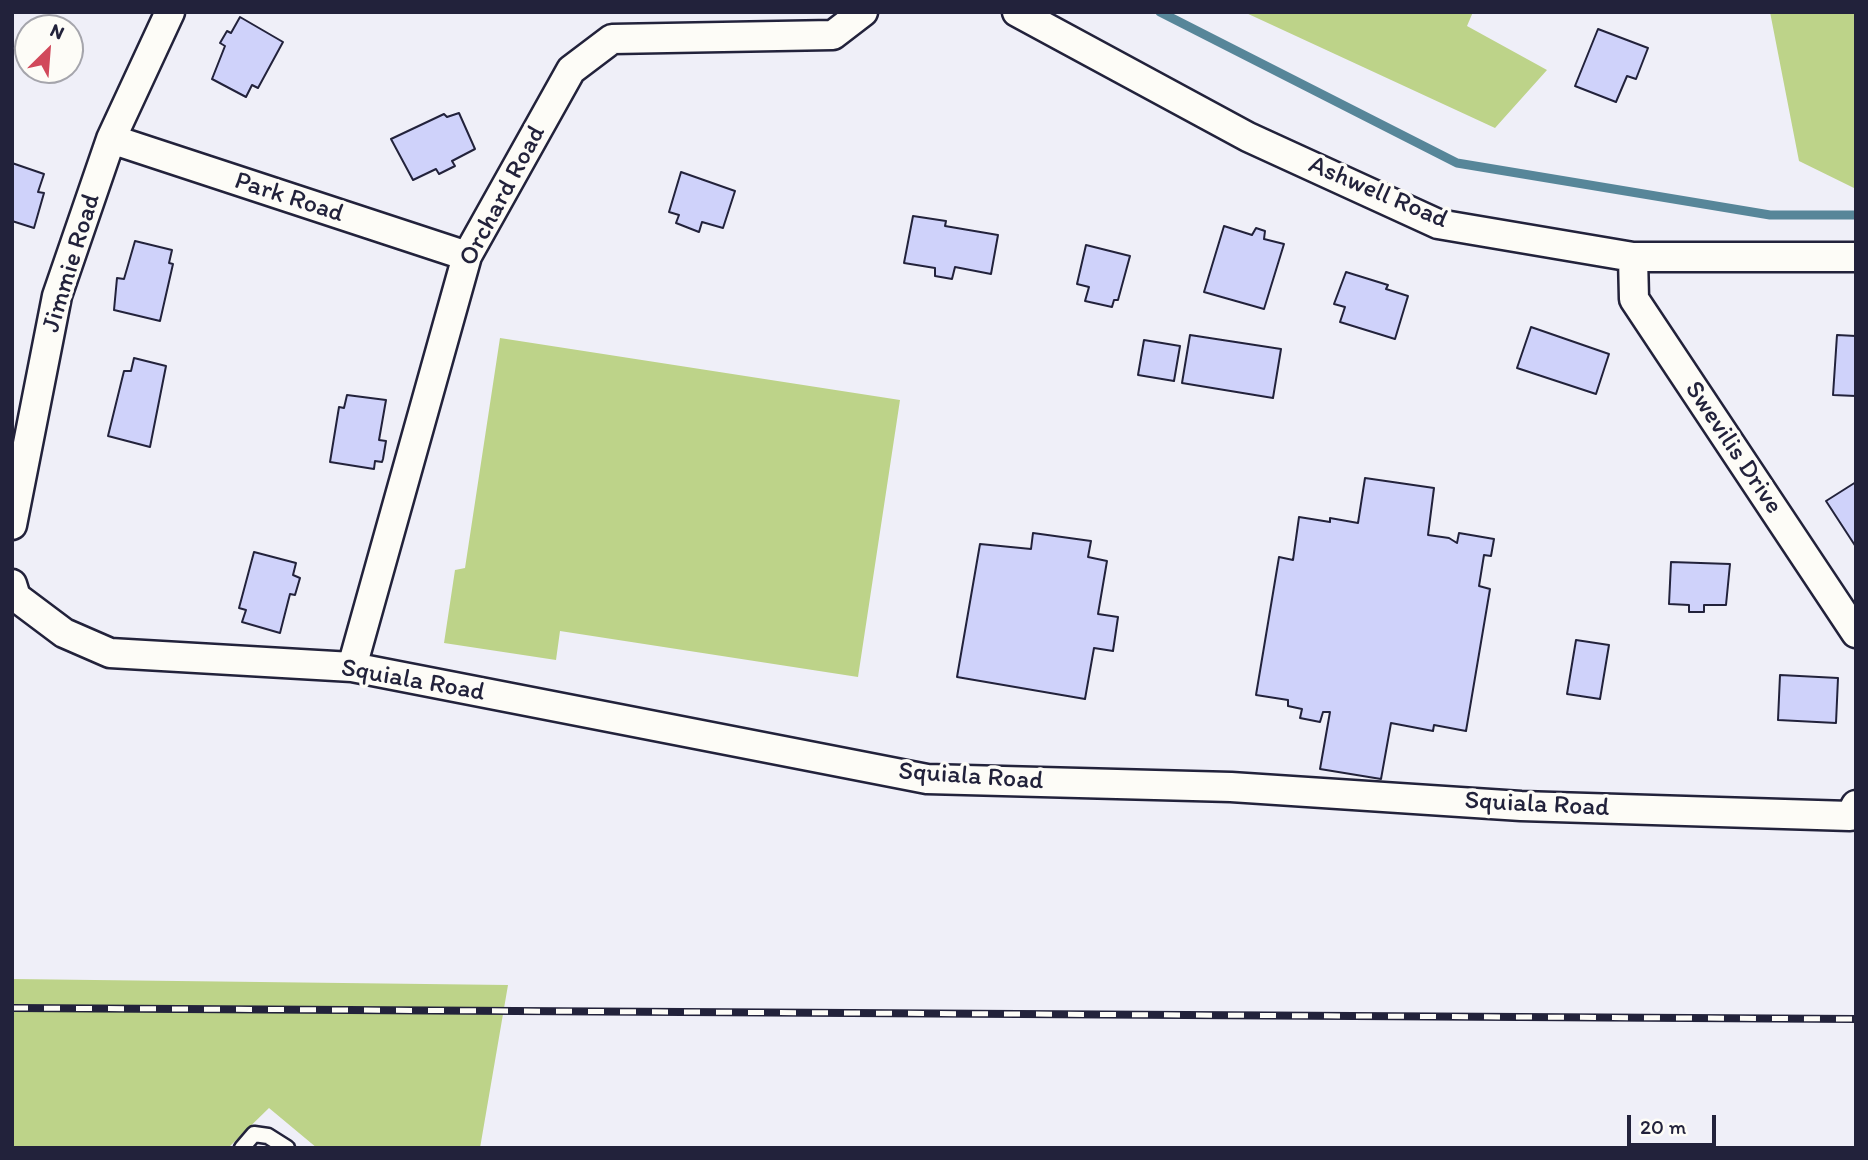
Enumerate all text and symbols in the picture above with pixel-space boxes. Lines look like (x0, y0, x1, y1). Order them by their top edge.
north arrow (14, 14, 84, 84)
text: N (47, 18, 68, 44)
street label: Orchard Road (453, 120, 553, 272)
street label: Ashwell Road (1304, 150, 1452, 236)
street label: Park Road (230, 166, 348, 230)
street label: Jimmie Road (36, 190, 108, 336)
street label: Swevilis Drive (1677, 376, 1789, 520)
street label: Squiala Road (339, 653, 487, 709)
street label: Squiala Road (897, 756, 1045, 798)
street label: Squiala Road (1464, 786, 1610, 824)
scale bar (1630, 1100, 1719, 1144)
text: 20 m (1640, 1114, 1686, 1139)

